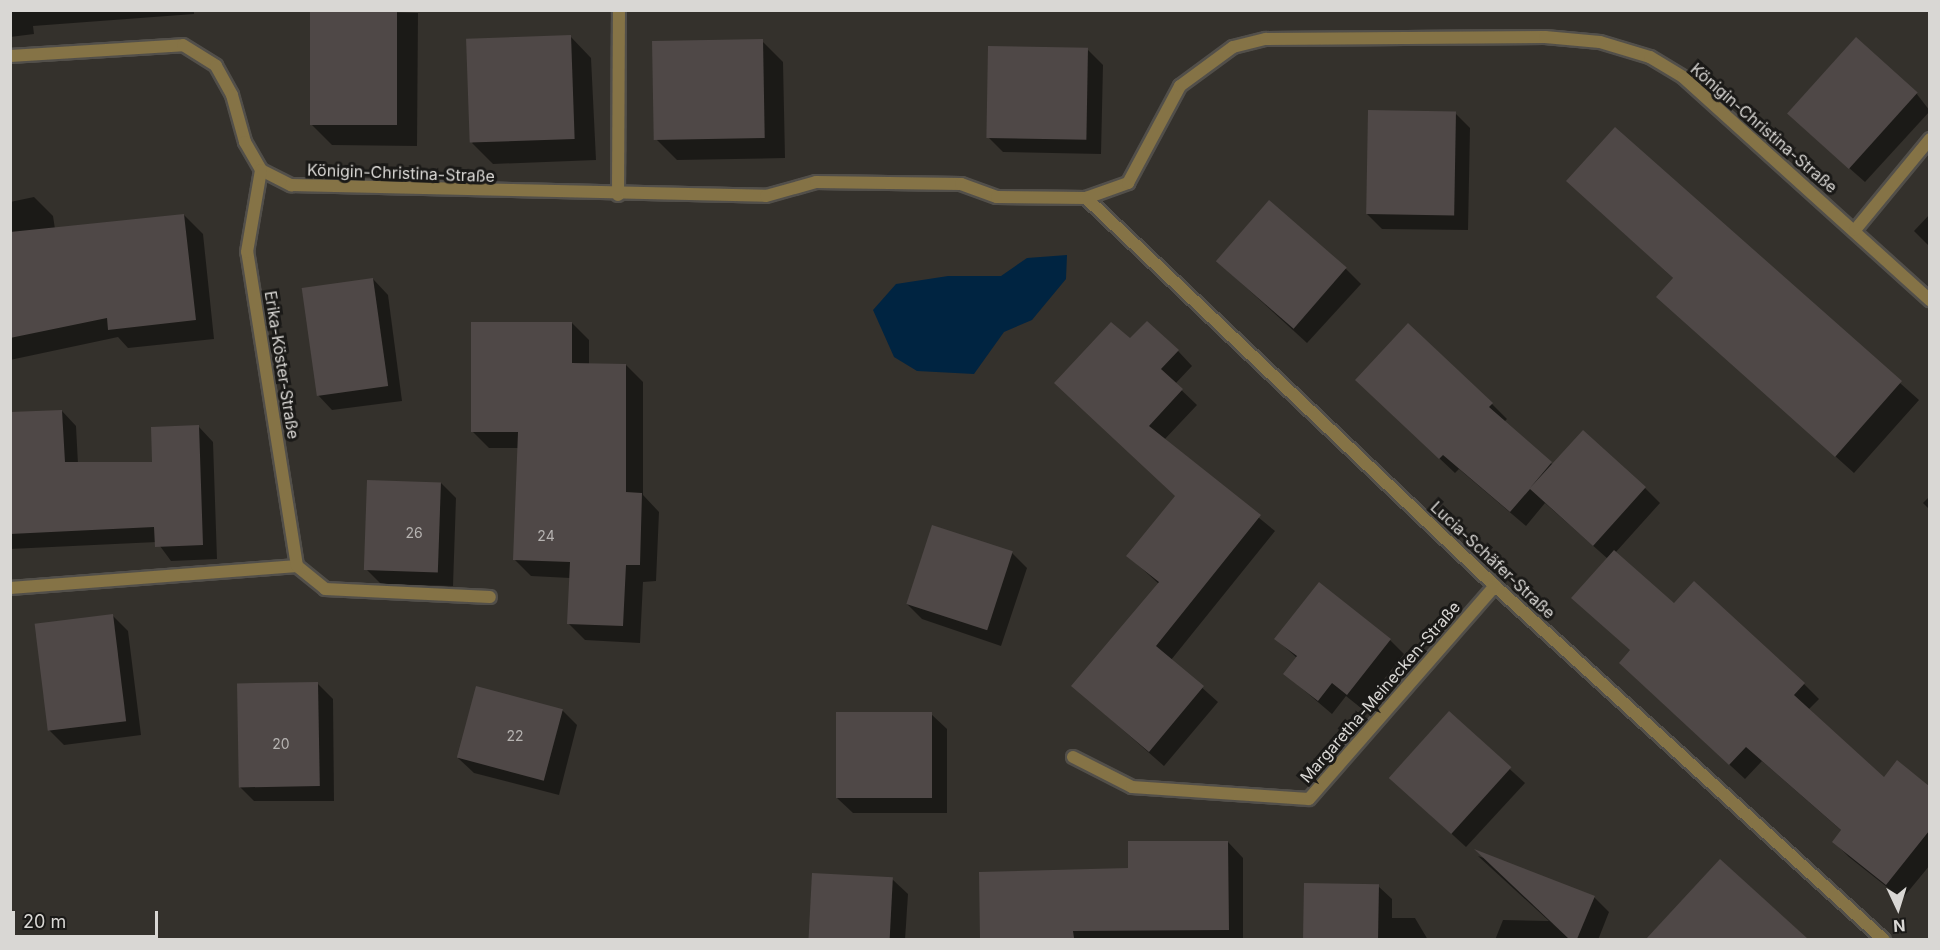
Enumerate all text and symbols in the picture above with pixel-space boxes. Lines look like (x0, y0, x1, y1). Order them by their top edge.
street label: Königin-Christina-Straße (1687, 59, 1841, 197)
street label: Königin-Christina-Straße (307, 160, 495, 186)
street label: Erika-Köster-Straße (261, 289, 303, 441)
street label: Lucia-Schäfer-Straße (1427, 497, 1559, 623)
house number: 26 (405, 525, 423, 541)
house number: 24 (537, 528, 555, 544)
street label: Margaretha-Meinecken-Straße (1296, 597, 1464, 787)
house number: 22 (506, 728, 524, 744)
house number: 20 (272, 736, 290, 752)
north arrow (1868, 878, 1928, 938)
scale bar (15, 899, 160, 937)
text: 20 m (23, 911, 66, 932)
text: N (1892, 916, 1906, 936)

